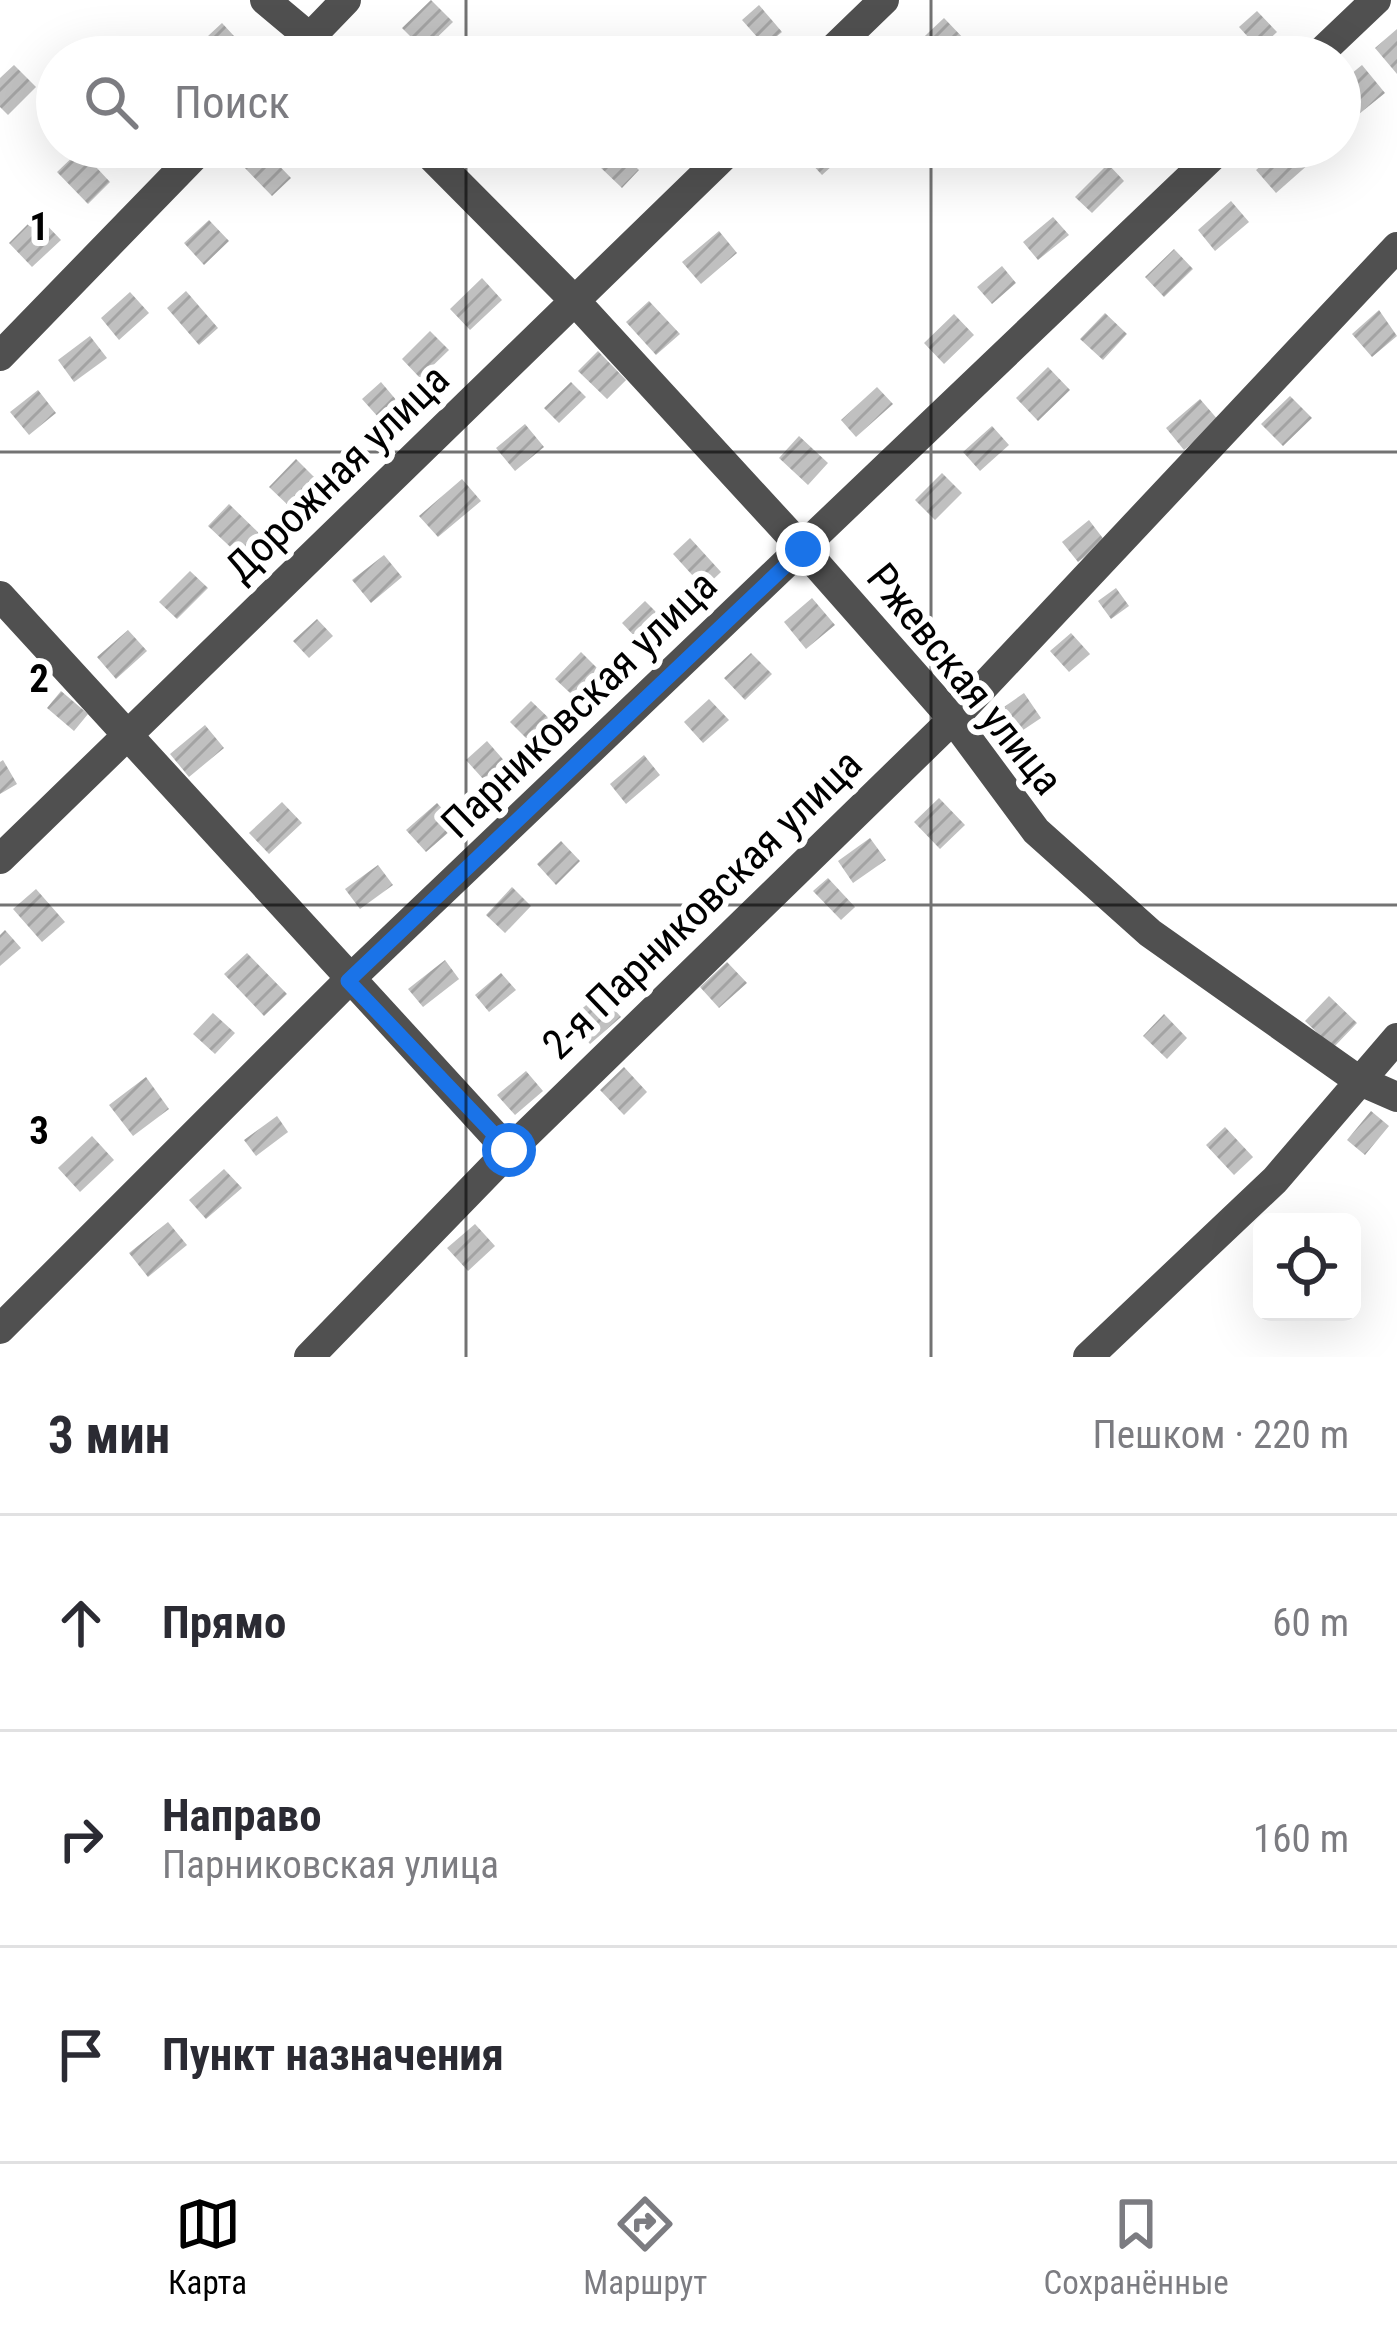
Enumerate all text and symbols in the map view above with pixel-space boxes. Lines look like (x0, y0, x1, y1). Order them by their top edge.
search box (36, 36, 1361, 168)
icon: search (78, 69, 144, 135)
text: Поиск (174, 76, 290, 129)
text: 1 (29, 204, 49, 250)
street label: Дорожная улица (215, 354, 459, 592)
route end (776, 522, 830, 576)
street label: Ржевская улица (857, 554, 1073, 804)
street label: Парниковская улица (431, 560, 727, 848)
text: 2 (29, 656, 49, 702)
street label: 2-я Парниковская улица (533, 739, 871, 1069)
text: 3 (29, 1108, 49, 1154)
route start (482, 1123, 536, 1177)
map controls (1253, 1213, 1361, 1321)
button: locate (1253, 1213, 1361, 1321)
text: 3 мин (48, 1406, 170, 1465)
text: Пешком · 220 m (1092, 1412, 1349, 1458)
icon: ahead (48, 1590, 114, 1656)
text: Прямо (162, 1596, 286, 1649)
text: 60 m (1272, 1600, 1349, 1646)
text: Направо (162, 1789, 322, 1842)
icon: right (48, 1806, 114, 1872)
text: 160 m (1253, 1816, 1349, 1862)
text: Парниковская улица (162, 1842, 499, 1888)
icon: arrive (48, 2022, 114, 2088)
text: Пункт назначения (162, 2028, 504, 2081)
tab: Карта (168, 2191, 247, 2302)
tab: Маршрут (583, 2191, 707, 2302)
tab: Сохранённые (1044, 2191, 1229, 2302)

